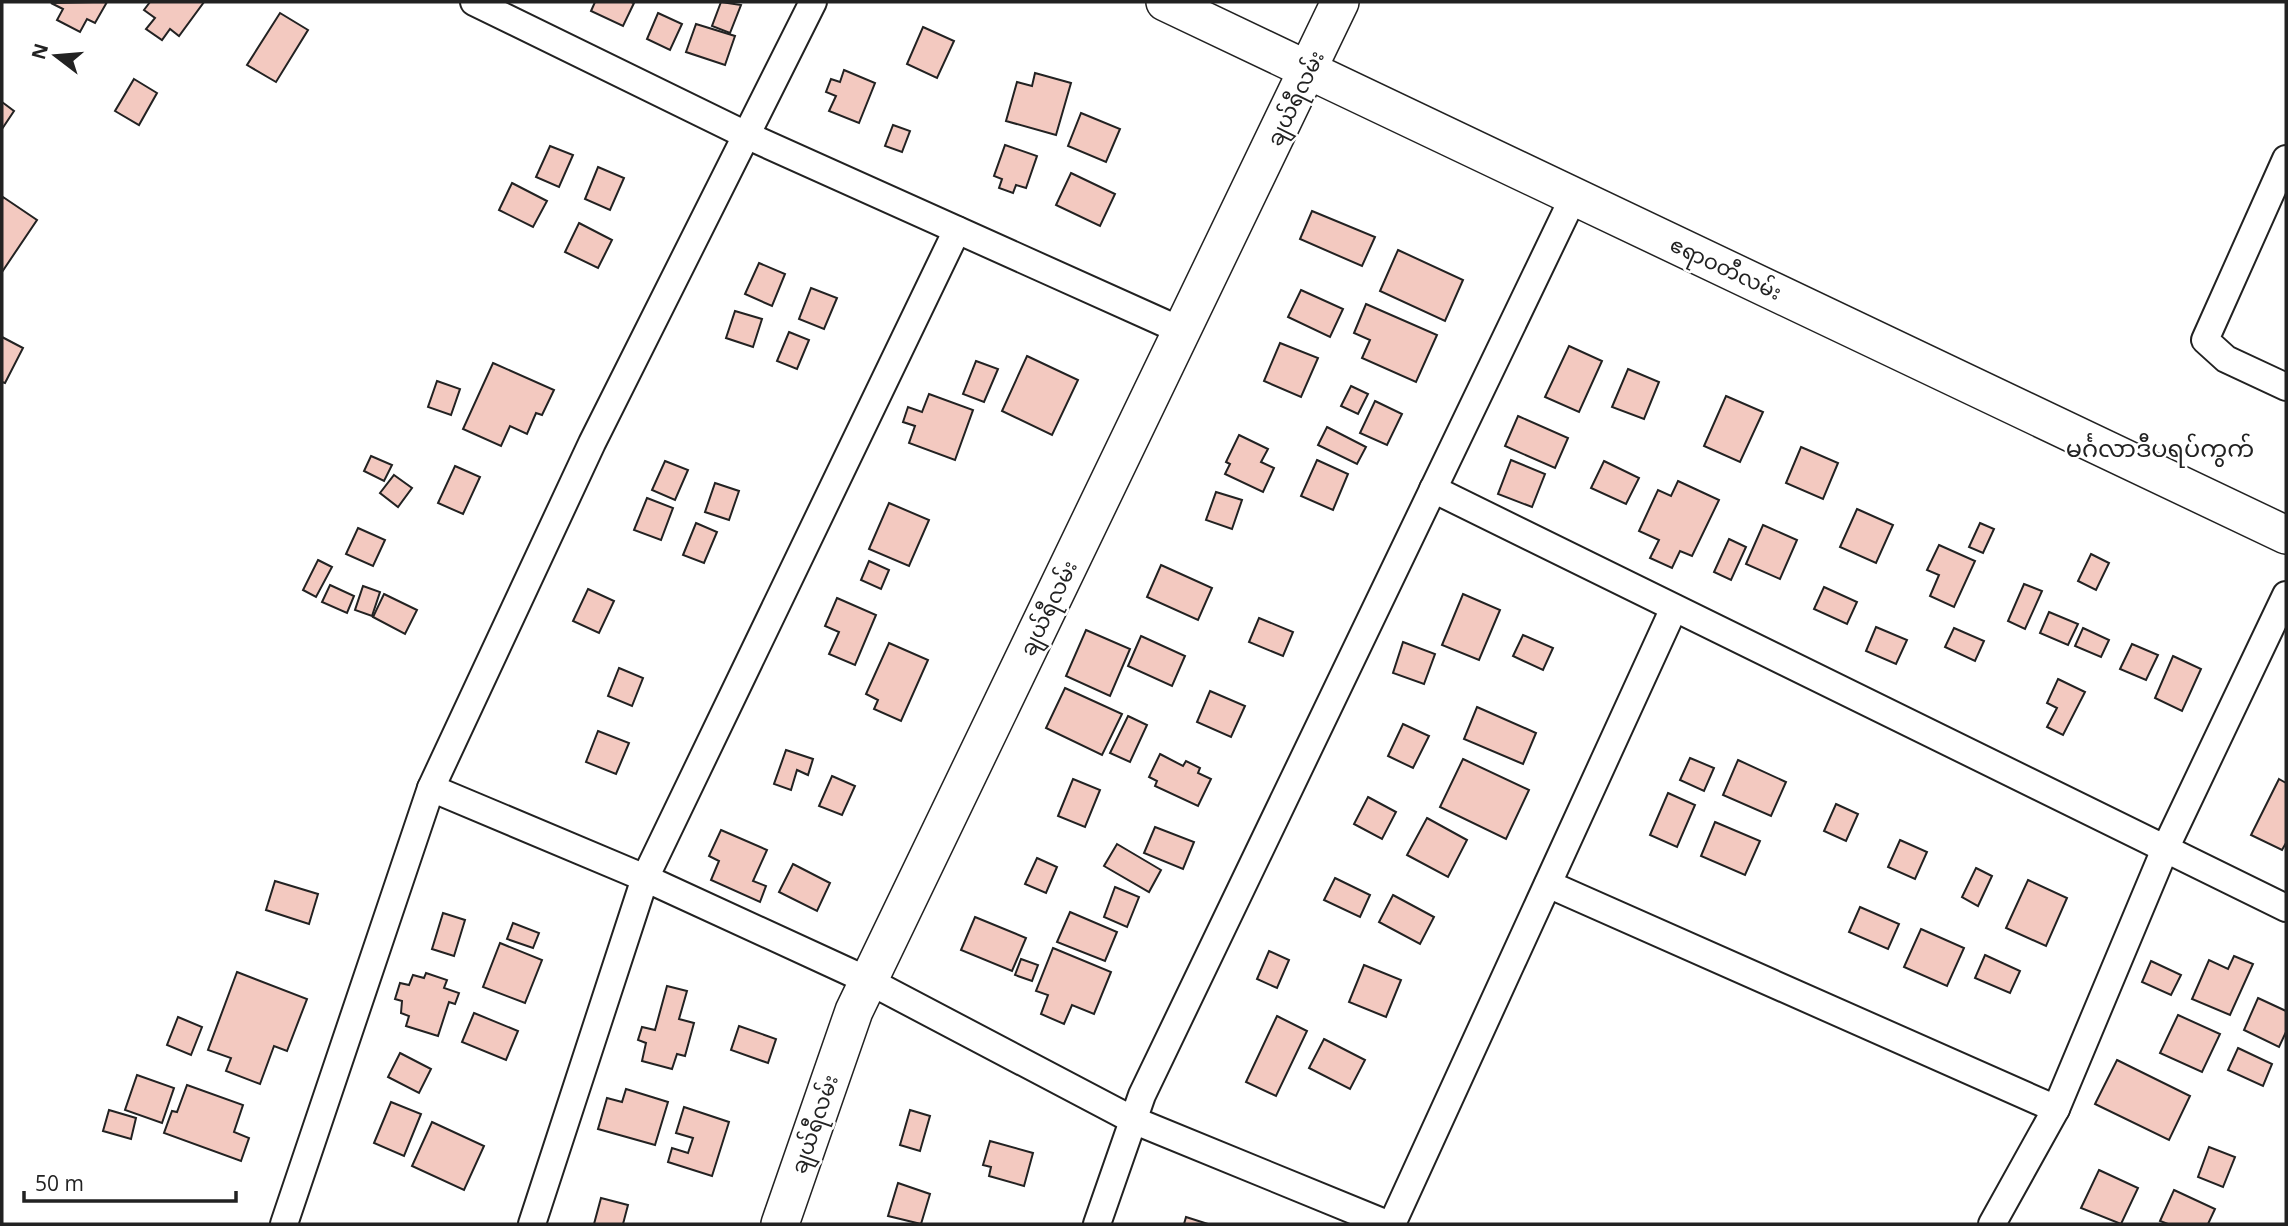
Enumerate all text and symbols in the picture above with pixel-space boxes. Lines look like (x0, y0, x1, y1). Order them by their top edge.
north arrow (21, 21, 91, 91)
text: N (25, 40, 54, 62)
street label: ချယ်ရီလမ်း (1259, 45, 1335, 153)
street label: ဧရာဝတီလမ်း (1664, 229, 1787, 310)
district label: မင်္ဂလာဒီပရပ်ကွက် (2066, 431, 2254, 468)
street label: ချယ်ရီလမ်း (1012, 555, 1088, 663)
street label: ချယ်ရီလမ်း (783, 1071, 849, 1179)
scale bar (24, 1160, 236, 1204)
text: 50 m (35, 1169, 84, 1197)

